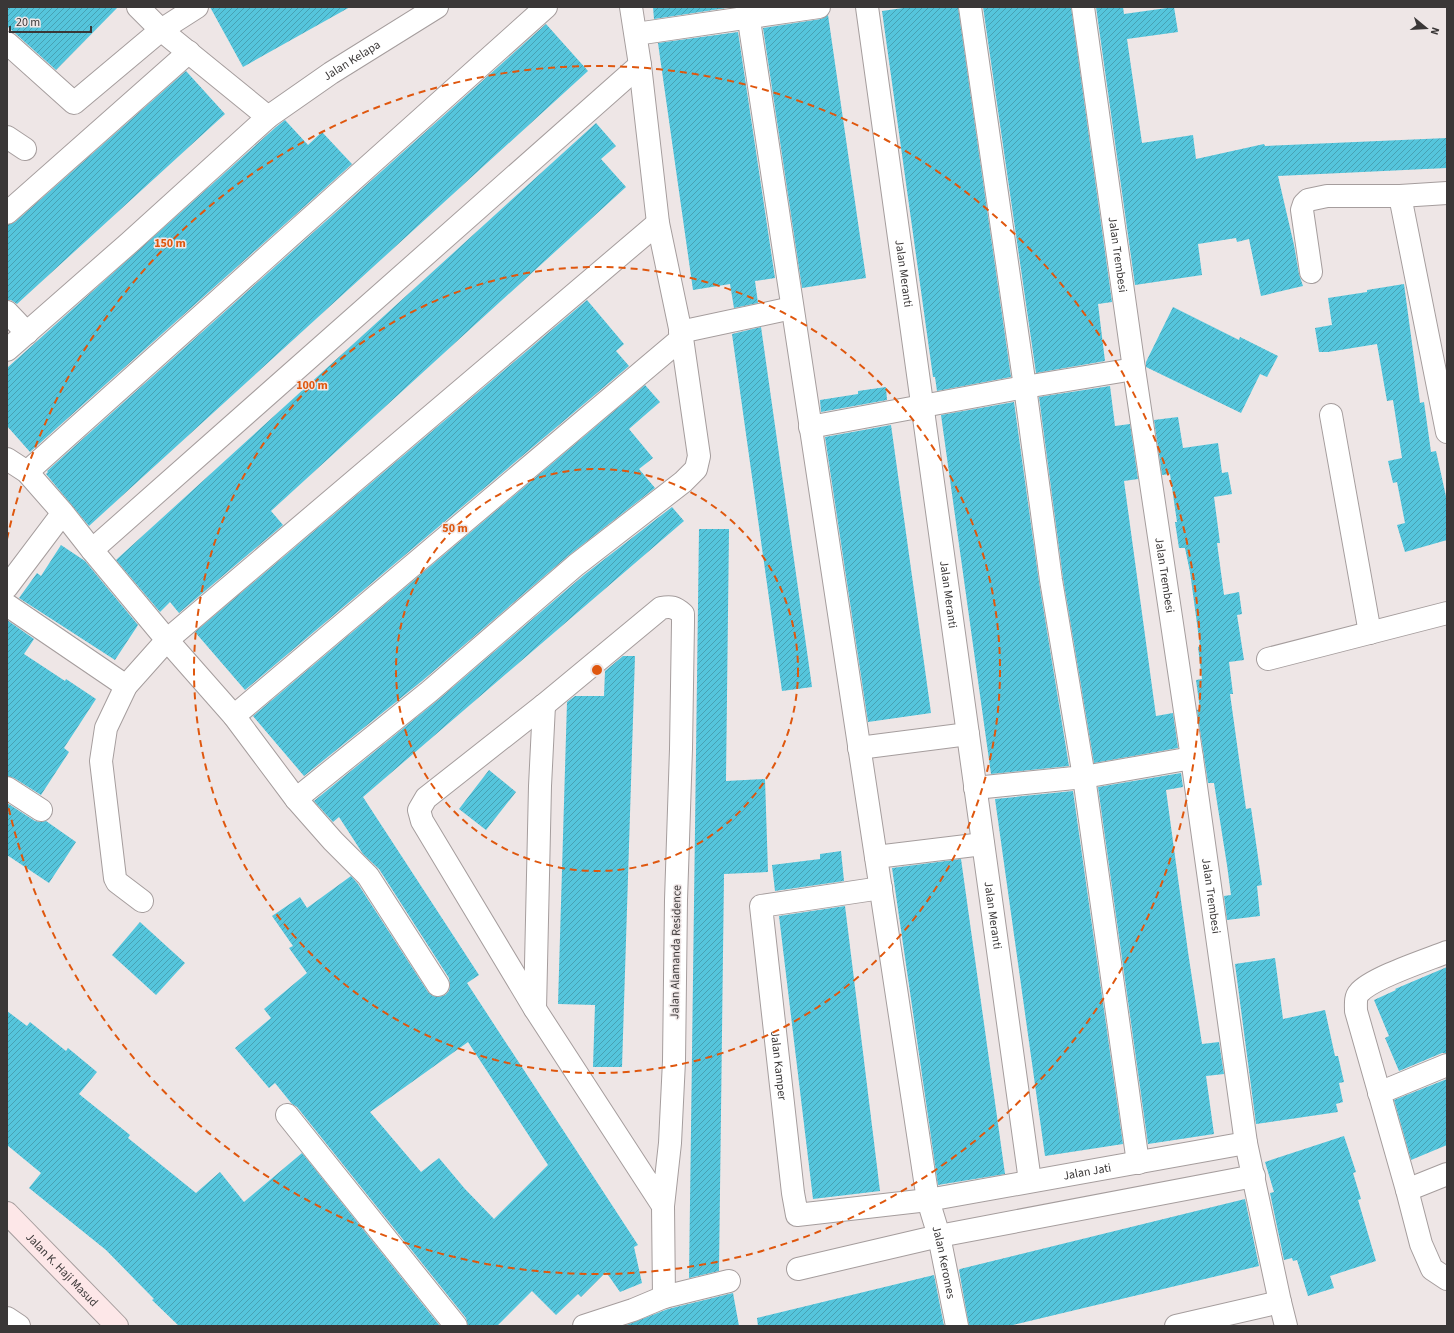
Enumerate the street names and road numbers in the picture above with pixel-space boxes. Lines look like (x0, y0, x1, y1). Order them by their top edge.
street label: Jalan Kelapa (320, 36, 383, 85)
street label: Jalan Trembesi (1104, 216, 1132, 294)
street label: Jalan Meranti (891, 239, 917, 308)
street label: Jalan Trembesi (1151, 536, 1179, 614)
street label: Jalan Meranti (935, 559, 962, 629)
street label: Jalan Trembesi (1198, 857, 1225, 935)
street label: Jalan Meranti (980, 880, 1006, 950)
street label: Jalan Alamanda Residence (666, 885, 686, 1019)
street label: Jalan Kamper (766, 1030, 791, 1102)
street label: Jalan Jati (1062, 1159, 1113, 1184)
street label: Jalan Keromes (928, 1224, 960, 1300)
street label: Jalan K. Haji Masud (22, 1229, 102, 1310)

